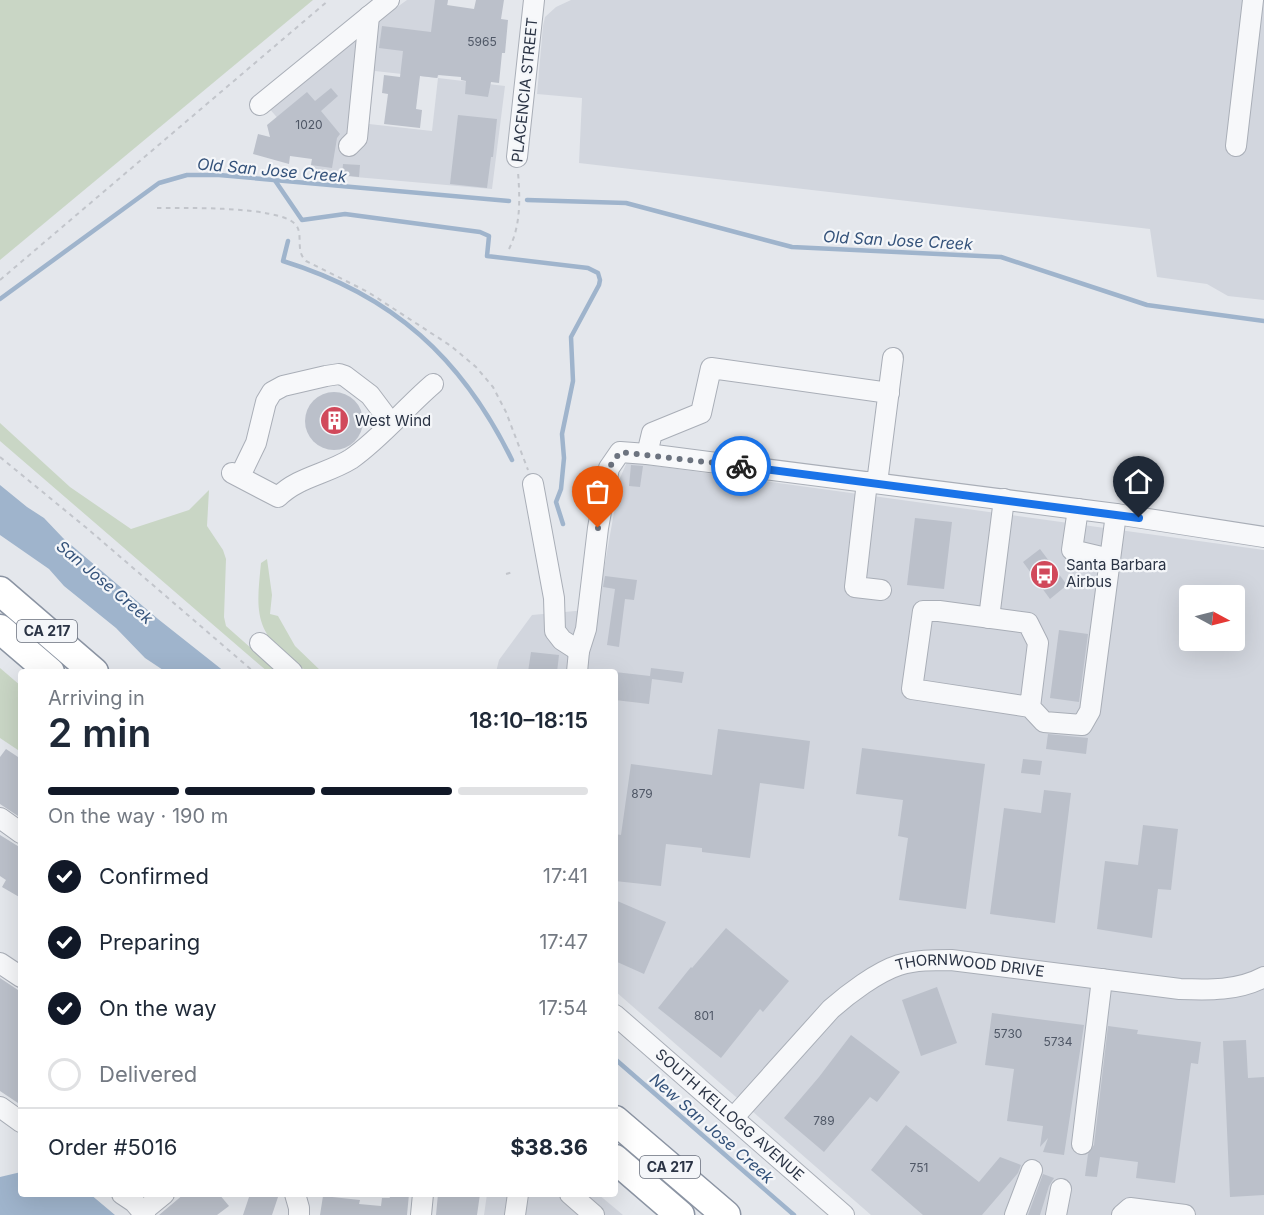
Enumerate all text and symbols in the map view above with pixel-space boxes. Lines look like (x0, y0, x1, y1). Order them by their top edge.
street label: PLACENCIA STREET (507, 17, 542, 163)
house number: 5965 (467, 34, 497, 49)
house number: 1020 (295, 117, 323, 132)
water label: Old San Jose Creek (196, 154, 348, 187)
water label: Old San Jose Creek (823, 226, 974, 254)
building icon: West Wind (318, 405, 350, 437)
place label: West Wind (355, 411, 431, 430)
courier (711, 436, 771, 496)
icon: bike (725, 450, 758, 483)
pin (1113, 456, 1164, 518)
icon: home (1122, 465, 1155, 498)
pin (572, 466, 623, 528)
icon: bag (581, 475, 614, 508)
water label: San Jose Creek (53, 536, 157, 628)
place label: Santa Barbara Airbus (1066, 555, 1166, 591)
bus stop icon: Santa Barbara Airbus (1029, 558, 1061, 590)
north arrow (1179, 585, 1245, 651)
map controls (1179, 585, 1245, 651)
road number: CA 217 (17, 620, 77, 642)
text: Arriving in (48, 686, 145, 710)
text: 18:10–18:15 (469, 707, 588, 733)
text: 2 min (48, 709, 151, 756)
house number: 879 (631, 786, 653, 801)
text: On the way · 190 m (48, 804, 228, 828)
icon: check (48, 860, 81, 893)
text: Confirmed (99, 863, 209, 889)
text: 17:41 (543, 864, 588, 888)
icon: check (48, 926, 81, 959)
text: Preparing (99, 929, 200, 955)
text: 17:47 (539, 930, 588, 954)
street label: THORNWOOD DRIVE (893, 950, 1045, 981)
icon: check (48, 992, 81, 1025)
text: On the way (99, 995, 217, 1021)
text: 17:54 (538, 996, 588, 1020)
house number: 801 (694, 1008, 714, 1023)
house number: 5730 (994, 1026, 1022, 1041)
house number: 5734 (1043, 1034, 1073, 1049)
street label: SOUTH KELLOGG AVENUE (652, 1045, 808, 1185)
text: Delivered (99, 1061, 197, 1087)
water label: New San Jose Creek (646, 1069, 778, 1188)
house number: 789 (813, 1113, 835, 1128)
text: Order #5016 (48, 1134, 177, 1160)
text: $38.36 (510, 1134, 588, 1160)
road number: CA 217 (640, 1156, 700, 1178)
house number: 751 (910, 1160, 928, 1175)

